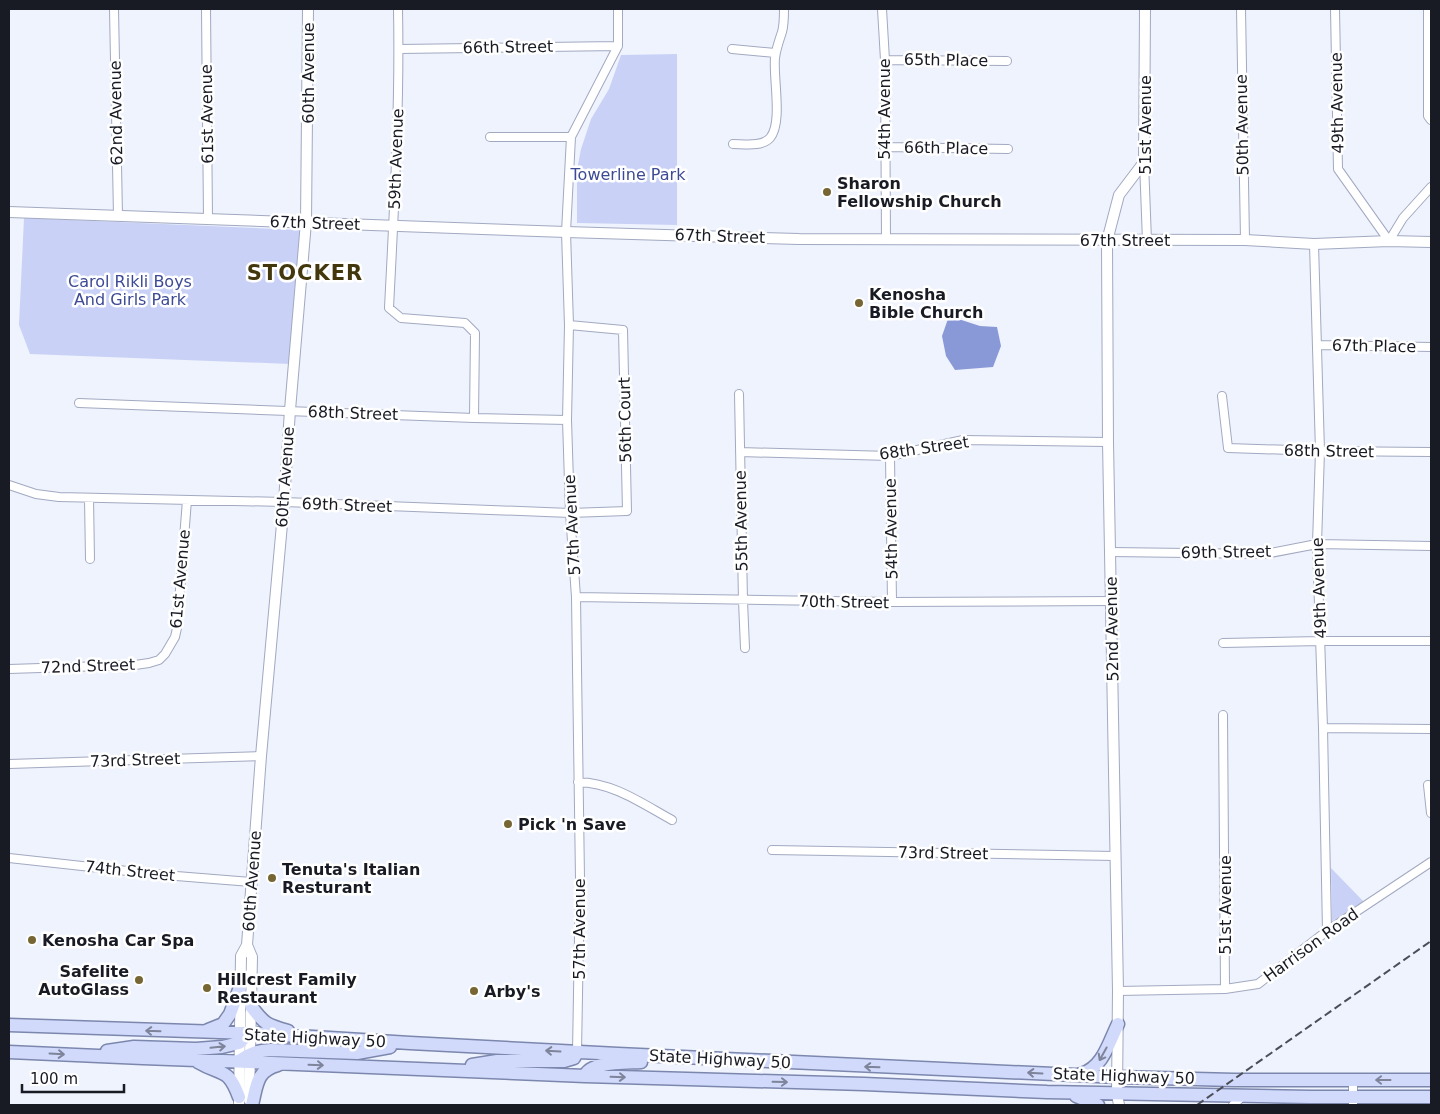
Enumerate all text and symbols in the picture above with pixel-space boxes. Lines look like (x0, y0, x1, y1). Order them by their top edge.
street label: 60th Avenue (299, 22, 318, 124)
street label: 66th Street (463, 37, 553, 57)
street label: 65th Place (904, 50, 988, 70)
street label: 49th Avenue (1327, 52, 1347, 154)
street label: 54th Avenue (875, 58, 894, 160)
street label: 62nd Avenue (106, 60, 126, 166)
street label: 61st Avenue (197, 64, 217, 164)
street label: 50th Avenue (1232, 74, 1252, 176)
street label: 51st Avenue (1136, 75, 1155, 175)
street label: 59th Avenue (385, 108, 407, 210)
street label: 66th Place (904, 138, 988, 158)
park label: Towerline Park (570, 165, 686, 184)
place label: Sharon Fellowship Church (837, 174, 1002, 211)
marker: Sharon Fellowship Church (821, 186, 833, 198)
street label: 67th Street (269, 212, 361, 234)
street label: 67th Street (674, 225, 766, 247)
street label: 67th Street (1080, 231, 1170, 250)
district label: STOCKER (247, 261, 363, 285)
park label: Carol Rikli Boys And Girls Park (68, 272, 192, 309)
place label: Kenosha Bible Church (869, 285, 983, 322)
marker: Kenosha Bible Church (853, 297, 865, 309)
street label: 67th Place (1332, 336, 1416, 356)
street label: 56th Court (615, 377, 635, 463)
street label: 68th Street (307, 402, 399, 424)
street label: 60th Avenue (272, 426, 298, 528)
street label: 68th Street (878, 432, 970, 464)
street label: 68th Street (1284, 441, 1374, 461)
street label: 55th Avenue (731, 470, 751, 572)
street label: 57th Avenue (560, 474, 584, 576)
street label: 54th Avenue (881, 478, 901, 580)
street label: 69th Street (301, 494, 393, 516)
street label: 61st Avenue (166, 529, 194, 629)
street label: 49th Avenue (1308, 537, 1330, 639)
street label: 69th Street (1181, 542, 1271, 562)
street label: 52nd Avenue (1102, 576, 1122, 682)
street label: 70th Street (799, 592, 889, 612)
street label: 72nd Street (41, 655, 135, 677)
street label: 73rd Street (89, 749, 181, 771)
place label: Pick 'n Save (518, 815, 627, 834)
marker: Pick 'n Save (502, 818, 514, 830)
street label: 60th Avenue (239, 830, 265, 932)
street label: 73rd Street (898, 843, 988, 863)
street label: 51st Avenue (1216, 855, 1235, 955)
street label: 74th Street (84, 857, 176, 885)
place label: Tenuta's Italian Resturant (282, 860, 420, 897)
marker: Tenuta's Italian Resturant (266, 872, 278, 884)
street label: 57th Avenue (570, 878, 589, 980)
street label: Harrison Road (1260, 904, 1362, 986)
place label: Kenosha Car Spa (42, 931, 194, 950)
marker: Kenosha Car Spa (26, 934, 38, 946)
place label: Safelite AutoGlass (38, 962, 129, 999)
place label: Hillcrest Family Restaurant (217, 970, 357, 1007)
marker: Safelite AutoGlass (133, 974, 145, 986)
marker: Hillcrest Family Restaurant (201, 982, 213, 994)
place label: Arby's (484, 982, 541, 1001)
marker: Arby's (468, 985, 480, 997)
street label: State Highway 50 (244, 1025, 386, 1051)
one-way arrow (146, 1026, 162, 1036)
one-way arrow (210, 1043, 226, 1052)
one-way arrow (545, 1046, 561, 1055)
street label: State Highway 50 (649, 1046, 791, 1072)
one-way arrow (1098, 1047, 1108, 1062)
one-way arrow (49, 1049, 65, 1059)
one-way arrow (307, 1060, 323, 1070)
scale bar (22, 1062, 125, 1094)
one-way arrow (865, 1062, 881, 1071)
street label: State Highway 50 (1053, 1064, 1195, 1088)
one-way arrow (1027, 1068, 1043, 1077)
text: 100 m (30, 1070, 78, 1088)
one-way arrow (610, 1072, 626, 1082)
one-way arrow (1375, 1075, 1391, 1085)
one-way arrow (772, 1077, 788, 1086)

